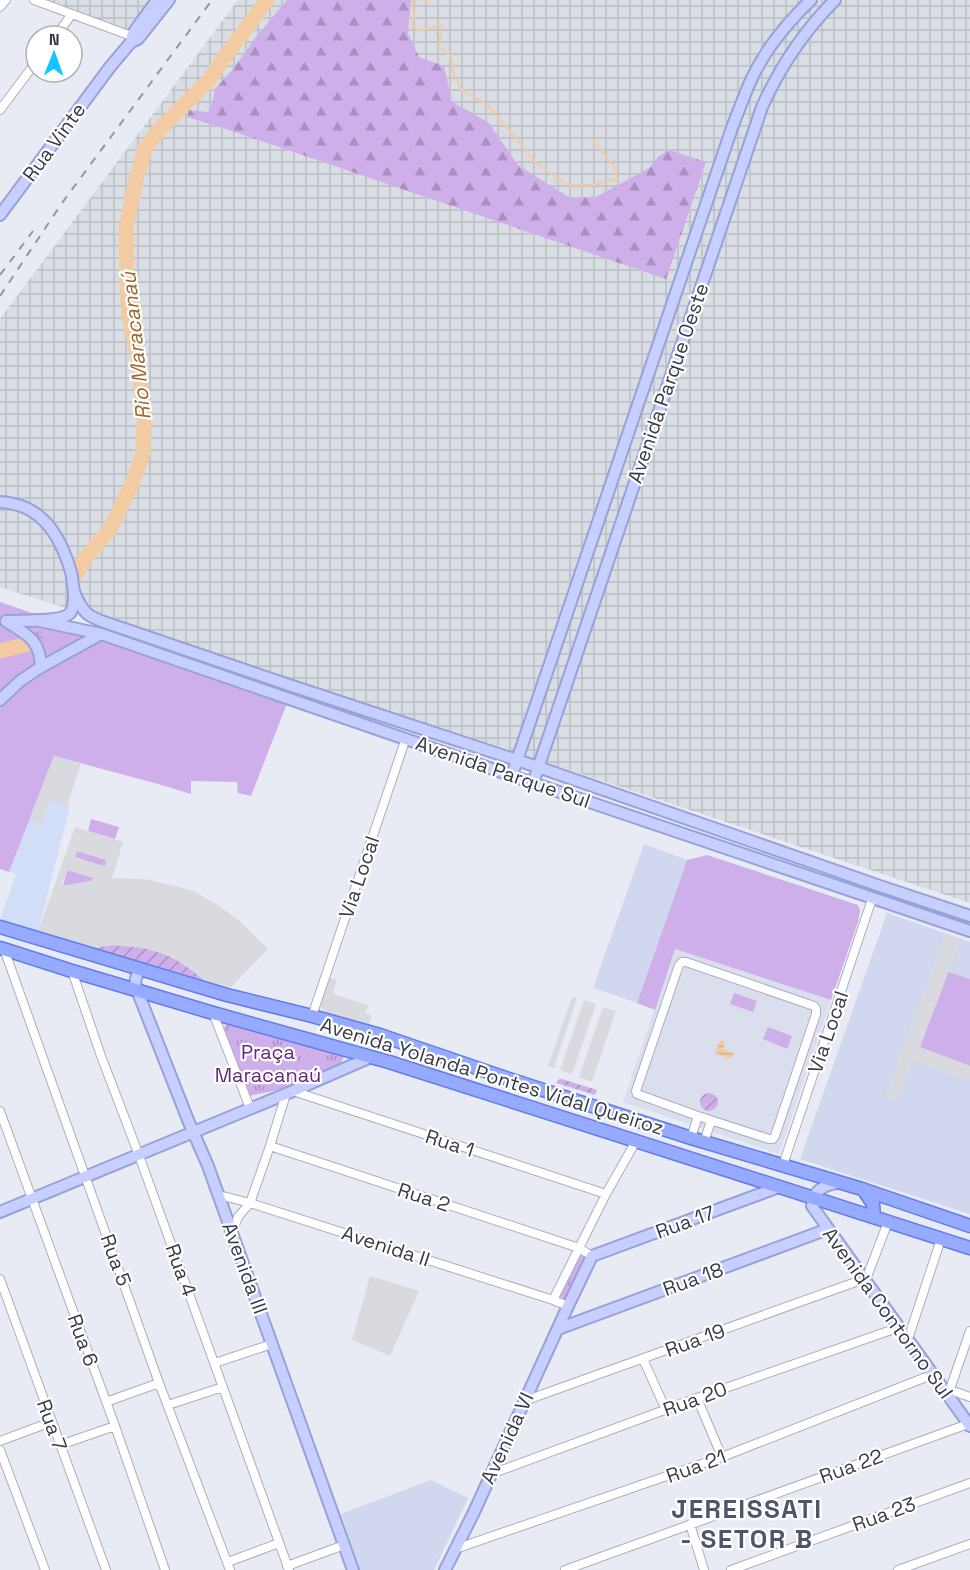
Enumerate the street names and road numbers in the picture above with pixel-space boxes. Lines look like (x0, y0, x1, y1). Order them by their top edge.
street label: Rua Vinte (17, 97, 91, 187)
street label: Avenida Parque Oeste (622, 280, 714, 486)
street label: Avenida Parque Sul (412, 730, 594, 814)
street label: Via Local (333, 832, 385, 922)
street label: Via Local (802, 987, 854, 1077)
street label: Avenida Yolanda Pontes Vidal Queiroz (317, 1011, 667, 1141)
street label: Rua 1 (422, 1123, 478, 1163)
street label: Rua 2 (395, 1176, 453, 1218)
street label: Rua 17 (652, 1199, 718, 1245)
street label: Avenida III (216, 1219, 274, 1317)
street label: Avenida II (339, 1220, 433, 1272)
street label: Avenida Contorno Sul (817, 1222, 959, 1404)
street label: Rua 5 (95, 1230, 137, 1290)
street label: Rua 4 (160, 1240, 202, 1300)
street label: Rua 18 (659, 1256, 727, 1302)
street label: Rua 6 (62, 1310, 104, 1370)
street label: Rua 19 (661, 1317, 729, 1363)
street label: Rua 20 (659, 1375, 731, 1423)
street label: Avenida VI (474, 1388, 540, 1488)
street label: Rua 7 (31, 1396, 73, 1454)
street label: Rua 21 (662, 1443, 730, 1489)
street label: Rua 22 (816, 1443, 886, 1489)
street label: Rua 23 (849, 1491, 919, 1537)

